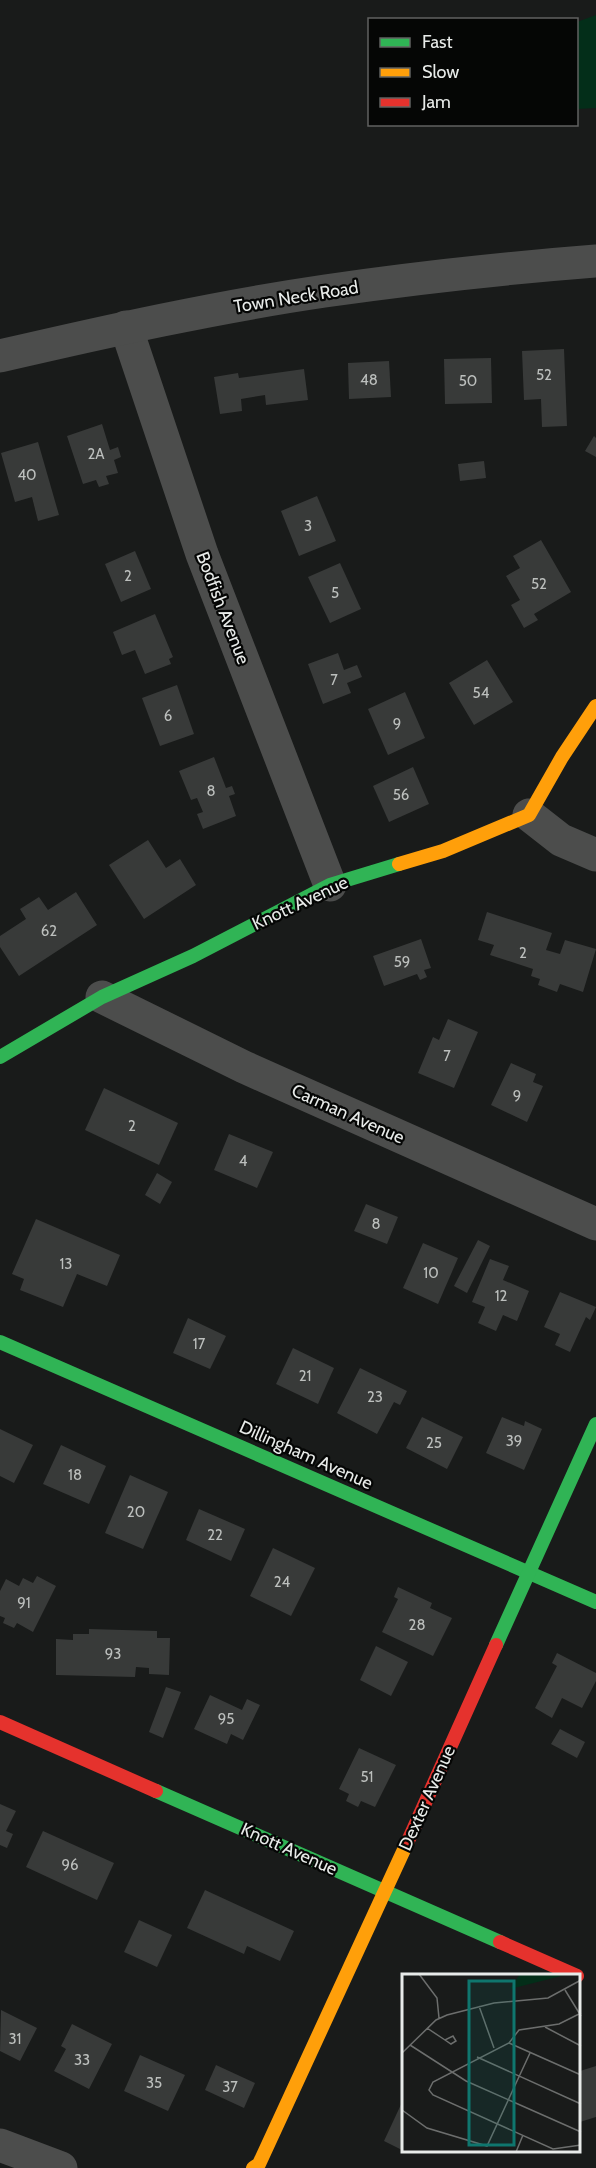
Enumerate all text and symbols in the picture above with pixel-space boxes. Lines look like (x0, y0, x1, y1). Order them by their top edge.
legend (368, 18, 578, 126)
text: Fast (422, 31, 453, 53)
text: Slow (422, 61, 459, 83)
text: Jam (421, 91, 451, 113)
street label: Town Neck Road (232, 276, 360, 318)
house number: 52 (536, 366, 552, 384)
house number: 48 (360, 371, 378, 389)
house number: 50 (459, 372, 477, 390)
house number: 2A (87, 445, 105, 463)
house number: 40 (17, 466, 37, 484)
house number: 3 (304, 517, 312, 535)
street label: Bodfish Avenue (191, 549, 255, 667)
house number: 2 (124, 567, 132, 585)
house number: 52 (531, 575, 547, 593)
house number: 5 (331, 584, 339, 602)
house number: 7 (330, 671, 338, 689)
house number: 54 (473, 684, 490, 702)
house number: 6 (164, 707, 172, 725)
house number: 9 (393, 715, 401, 733)
house number: 8 (206, 782, 216, 800)
house number: 56 (393, 786, 409, 804)
street label: Knott Avenue (249, 871, 351, 935)
house number: 62 (41, 922, 57, 940)
house number: 2 (519, 944, 527, 962)
house number: 59 (394, 953, 410, 971)
house number: 7 (443, 1047, 451, 1065)
street label: Carman Avenue (288, 1079, 408, 1149)
house number: 9 (513, 1087, 521, 1105)
house number: 2 (128, 1117, 136, 1135)
house number: 4 (239, 1152, 248, 1170)
house number: 8 (371, 1215, 381, 1233)
house number: 13 (59, 1255, 73, 1273)
house number: 10 (423, 1264, 439, 1282)
house number: 12 (495, 1287, 508, 1305)
house number: 17 (193, 1335, 206, 1353)
house number: 21 (299, 1367, 311, 1385)
house number: 23 (367, 1388, 383, 1406)
street label: Dillingham Avenue (236, 1416, 376, 1494)
house number: 39 (506, 1432, 522, 1450)
house number: 25 (426, 1434, 442, 1452)
house number: 18 (68, 1466, 82, 1484)
house number: 20 (127, 1503, 145, 1521)
house number: 22 (207, 1526, 223, 1544)
house number: 24 (274, 1573, 291, 1591)
house number: 91 (17, 1594, 31, 1612)
house number: 28 (409, 1616, 425, 1634)
house number: 93 (105, 1645, 121, 1663)
house number: 95 (218, 1710, 234, 1728)
street label: Dexter Avenue (394, 1742, 460, 1854)
house number: 51 (360, 1768, 374, 1786)
street label: Knott Avenue (237, 1818, 341, 1880)
house number: 96 (61, 1856, 79, 1874)
inset map (402, 1974, 581, 2153)
house number: 31 (8, 2030, 22, 2048)
house number: 33 (74, 2051, 90, 2069)
house number: 35 (146, 2074, 162, 2092)
house number: 37 (222, 2078, 238, 2096)

